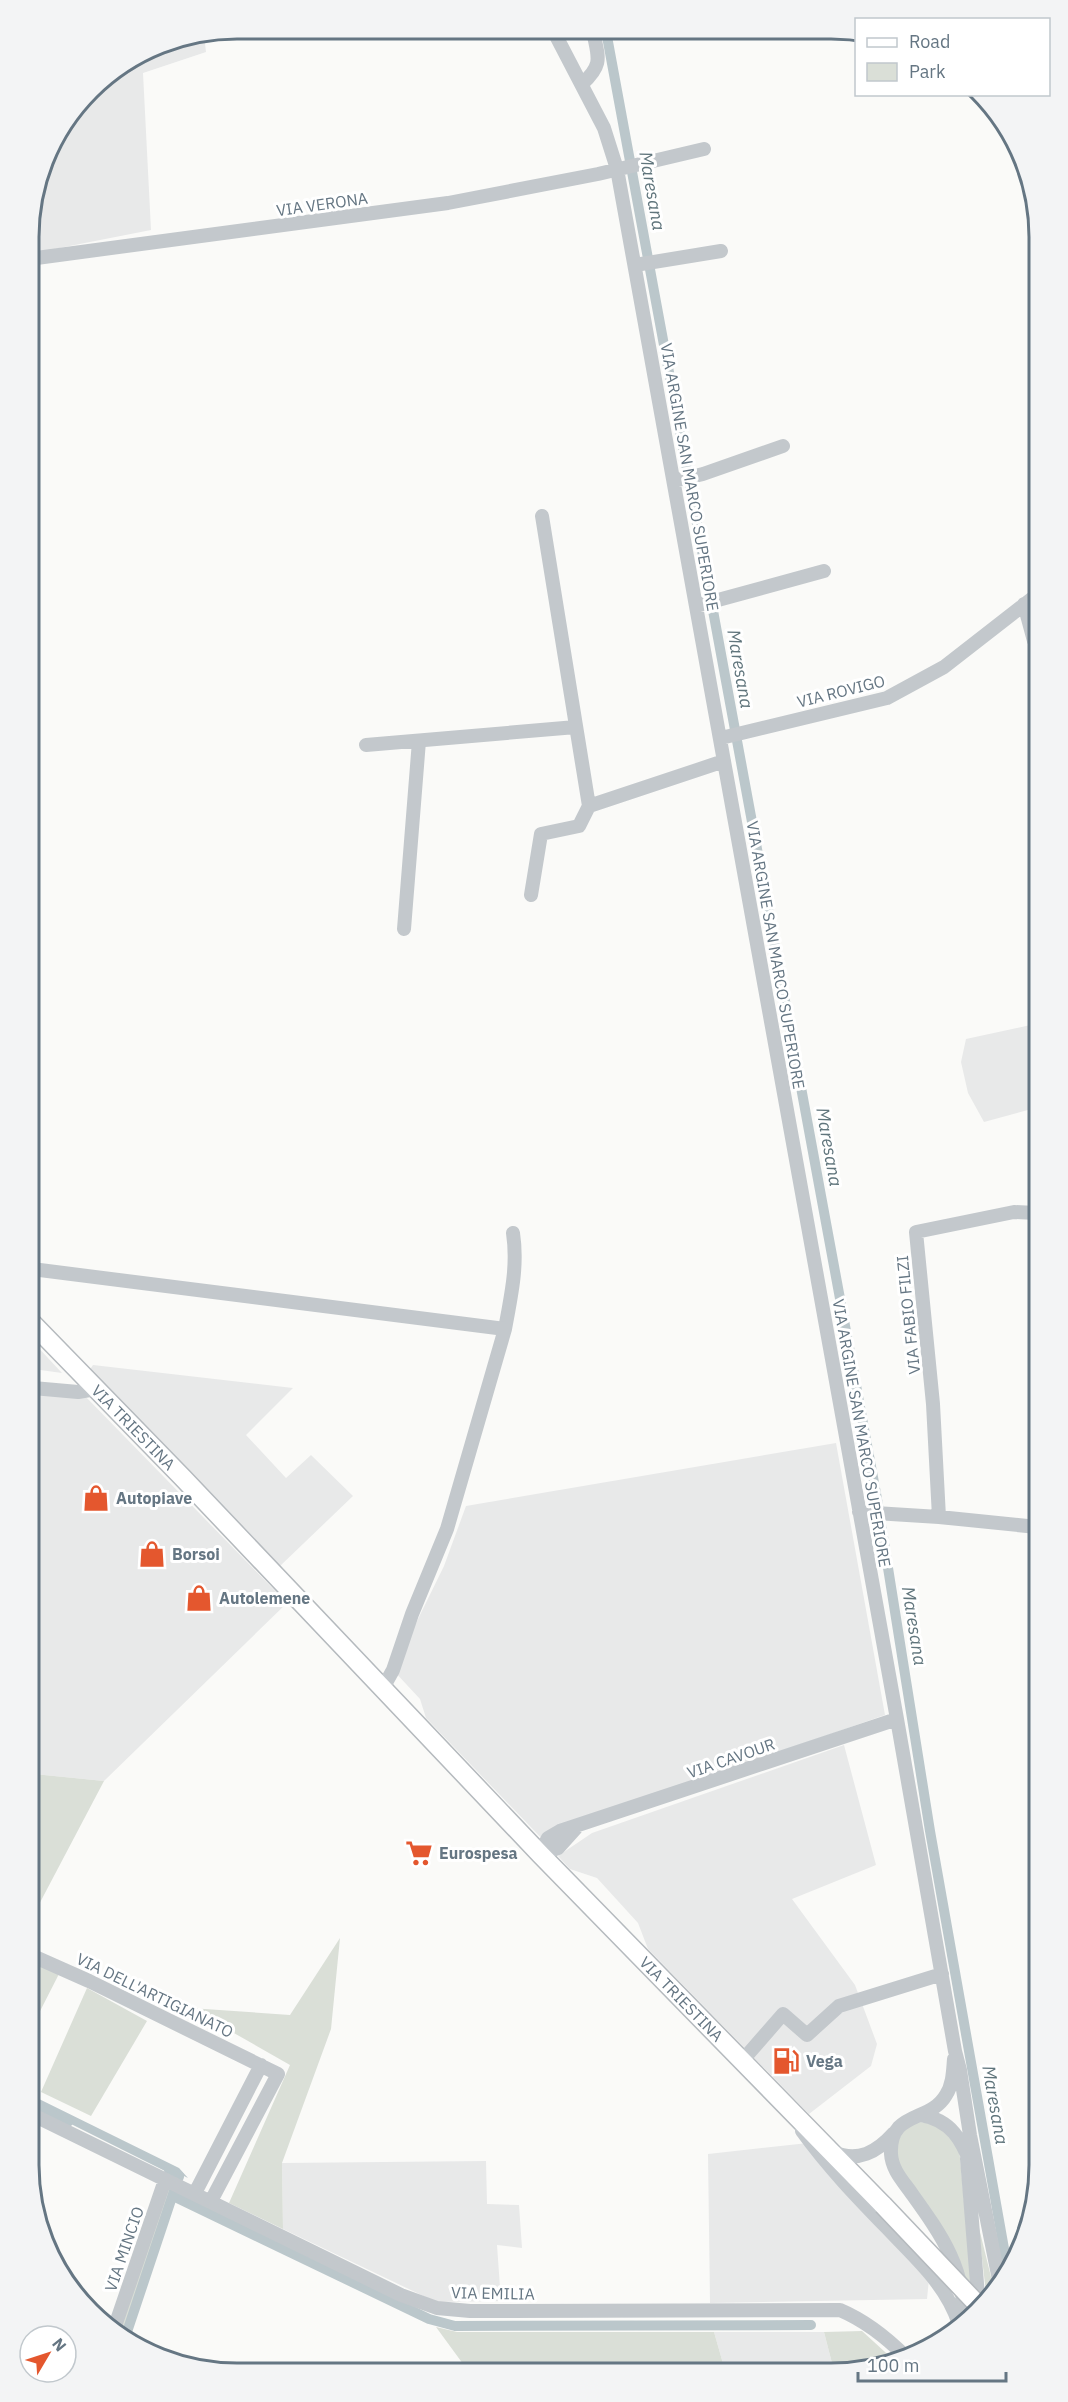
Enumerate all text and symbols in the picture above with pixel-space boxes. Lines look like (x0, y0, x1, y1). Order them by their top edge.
legend (855, 18, 1050, 96)
text: Road (909, 30, 950, 53)
text: Park (909, 60, 946, 83)
water label: Maresana (634, 150, 671, 232)
street label: VIA VERONA (275, 188, 369, 220)
street label: VIA ARGINE SAN MARCO SUPERIORE (657, 341, 723, 613)
water label: Maresana (722, 628, 759, 710)
street label: VIA ROVIGO (795, 670, 887, 712)
street label: VIA ARGINE SAN MARCO SUPERIORE (743, 819, 809, 1091)
water label: Maresana (811, 1106, 848, 1188)
street label: VIA FABIO FILZI (892, 1254, 924, 1376)
street label: VIA ARGINE SAN MARCO SUPERIORE (829, 1297, 895, 1569)
street label: VIA TRIESTINA (87, 1380, 180, 1474)
shop icon: Autopiave (81, 1483, 111, 1513)
place label: Autopiave (116, 1488, 192, 1508)
shop icon: Borsoi (137, 1539, 167, 1569)
place label: Borsoi (172, 1544, 220, 1564)
shop icon: Autolemene (184, 1583, 214, 1613)
water label: Maresana (897, 1585, 932, 1667)
place label: Autolemene (219, 1588, 310, 1608)
street label: VIA CAVOUR (684, 1734, 778, 1782)
supermarket icon: Eurospesa (404, 1838, 434, 1868)
place label: Eurospesa (439, 1843, 518, 1863)
street label: VIA DELL'ARTIGIANATO (73, 1948, 237, 2042)
street label: VIA TRIESTINA (635, 1952, 728, 2046)
fuel station icon: Vega (771, 2046, 801, 2076)
place label: Vega (806, 2051, 843, 2071)
water label: Maresana (977, 2064, 1014, 2146)
street label: VIA MINCIO (100, 2204, 148, 2294)
street label: VIA EMILIA (451, 2282, 535, 2304)
north arrow (18, 2324, 78, 2384)
text: N (48, 2334, 71, 2355)
scale bar (858, 2345, 1006, 2383)
text: 100 m (867, 2354, 919, 2377)

